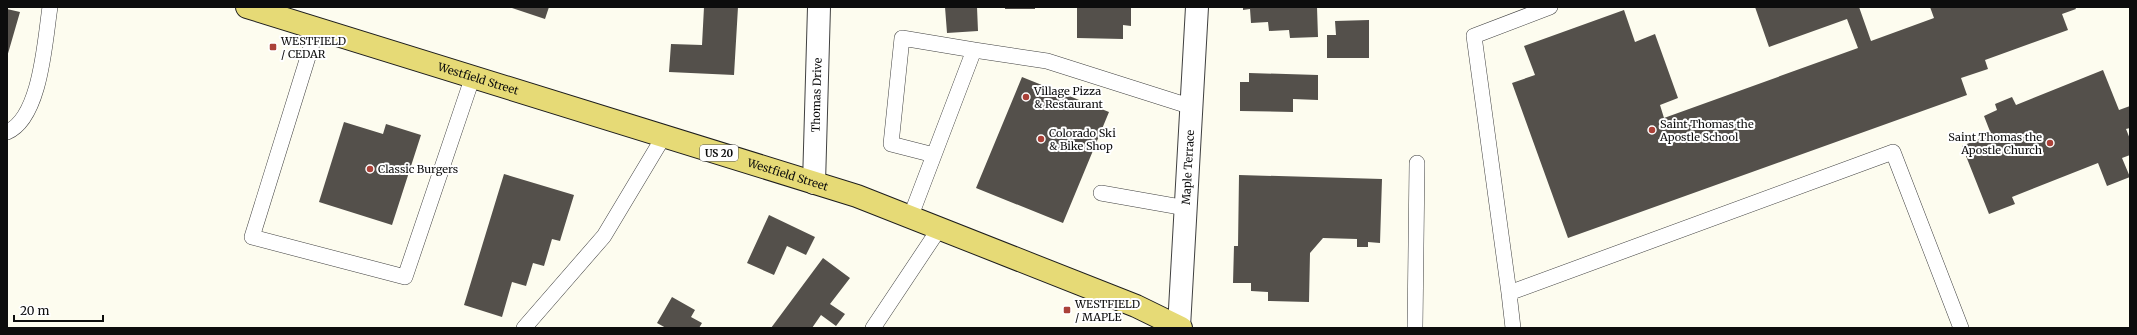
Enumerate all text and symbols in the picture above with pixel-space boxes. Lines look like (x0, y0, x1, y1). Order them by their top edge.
place label: WESTFIELD / CEDAR (280, 34, 346, 61)
marker: WESTFIELD / CEDAR (268, 42, 278, 52)
street label: Thomas Drive (808, 57, 825, 133)
street label: Westfield Street (435, 59, 521, 98)
place label: Village Pizza & Restaurant (1033, 84, 1104, 111)
marker: Village Pizza & Restaurant (1021, 92, 1031, 102)
place label: Saint Thomas the Apostle School (1659, 117, 1754, 144)
marker: Saint Thomas the Apostle School (1647, 125, 1657, 135)
place label: Colorado Ski & Bike Shop (1049, 126, 1116, 153)
street label: Maple Terrace (1179, 129, 1197, 205)
place label: Saint Thomas the Apostle Church (1948, 130, 2043, 157)
marker: Colorado Ski & Bike Shop (1036, 134, 1046, 144)
marker: Saint Thomas the Apostle Church (2045, 138, 2055, 148)
road number: US 20 (700, 145, 738, 161)
street label: Westfield Street (745, 155, 830, 194)
place label: Classic Burgers (378, 162, 458, 176)
marker: Classic Burgers (365, 164, 375, 174)
scale bar (14, 297, 103, 323)
place label: WESTFIELD / MAPLE (1074, 297, 1140, 324)
text: 20 m (20, 303, 49, 318)
marker: WESTFIELD / MAPLE (1062, 305, 1072, 315)

